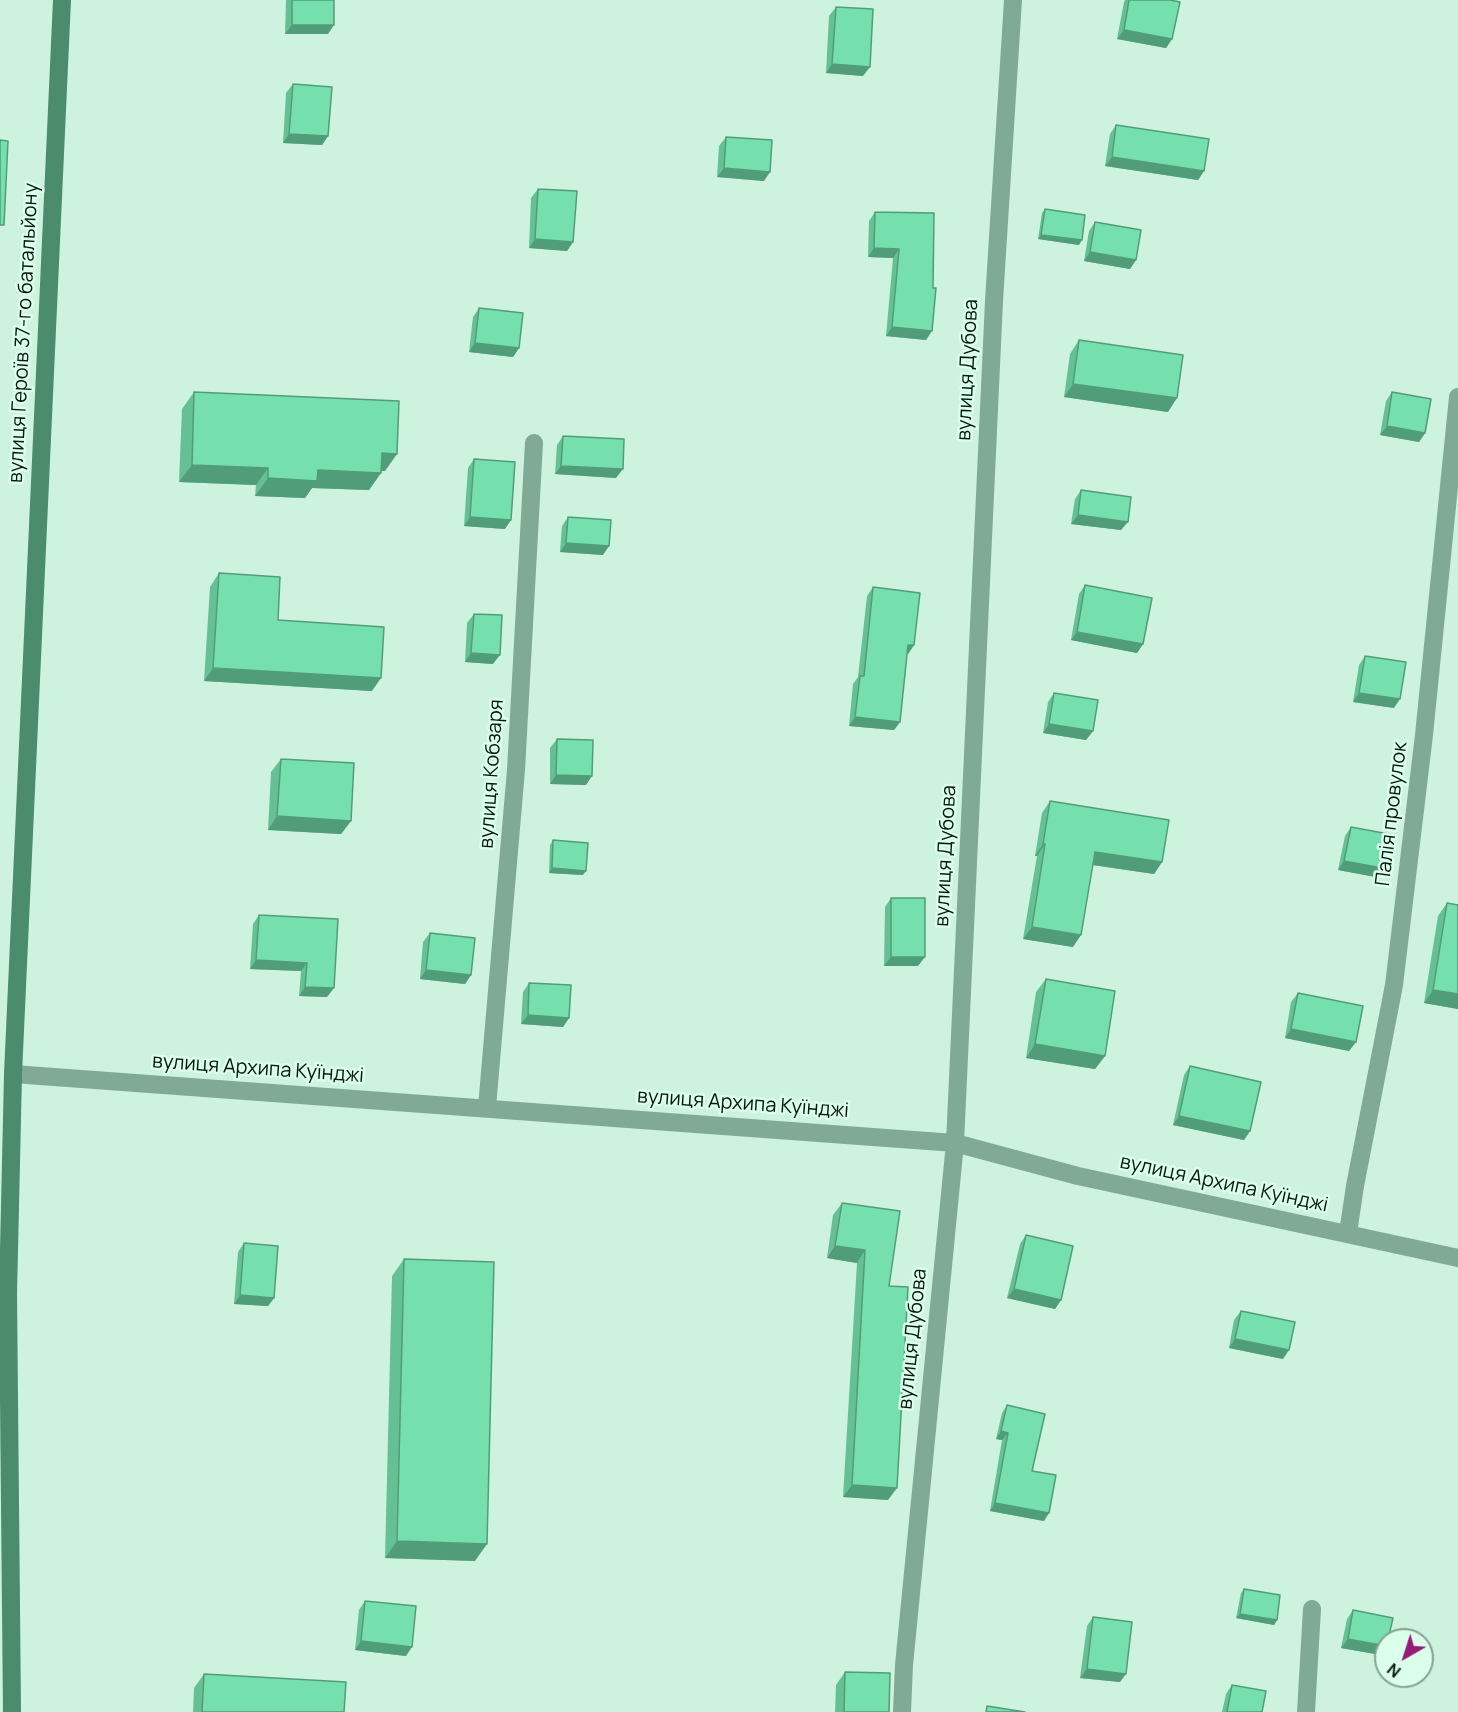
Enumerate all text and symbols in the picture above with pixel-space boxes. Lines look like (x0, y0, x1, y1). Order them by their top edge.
street label: вулиця Героїв 37-го батальйону (4, 182, 44, 484)
street label: вулиця Дубова (952, 299, 984, 441)
street label: вулиця Кобзаря (475, 699, 509, 849)
street label: Палія провулок (1371, 740, 1413, 888)
street label: вулиця Дубова (930, 785, 962, 927)
street label: вулиця Архипа Куїнджі (151, 1050, 365, 1088)
street label: вулиця Архипа Куїнджі (636, 1085, 850, 1123)
street label: вулиця Архипа Куїнджі (1118, 1150, 1330, 1218)
street label: вулиця Дубова (894, 1267, 932, 1411)
north arrow (1374, 1628, 1434, 1688)
text: N (1383, 1658, 1405, 1683)

